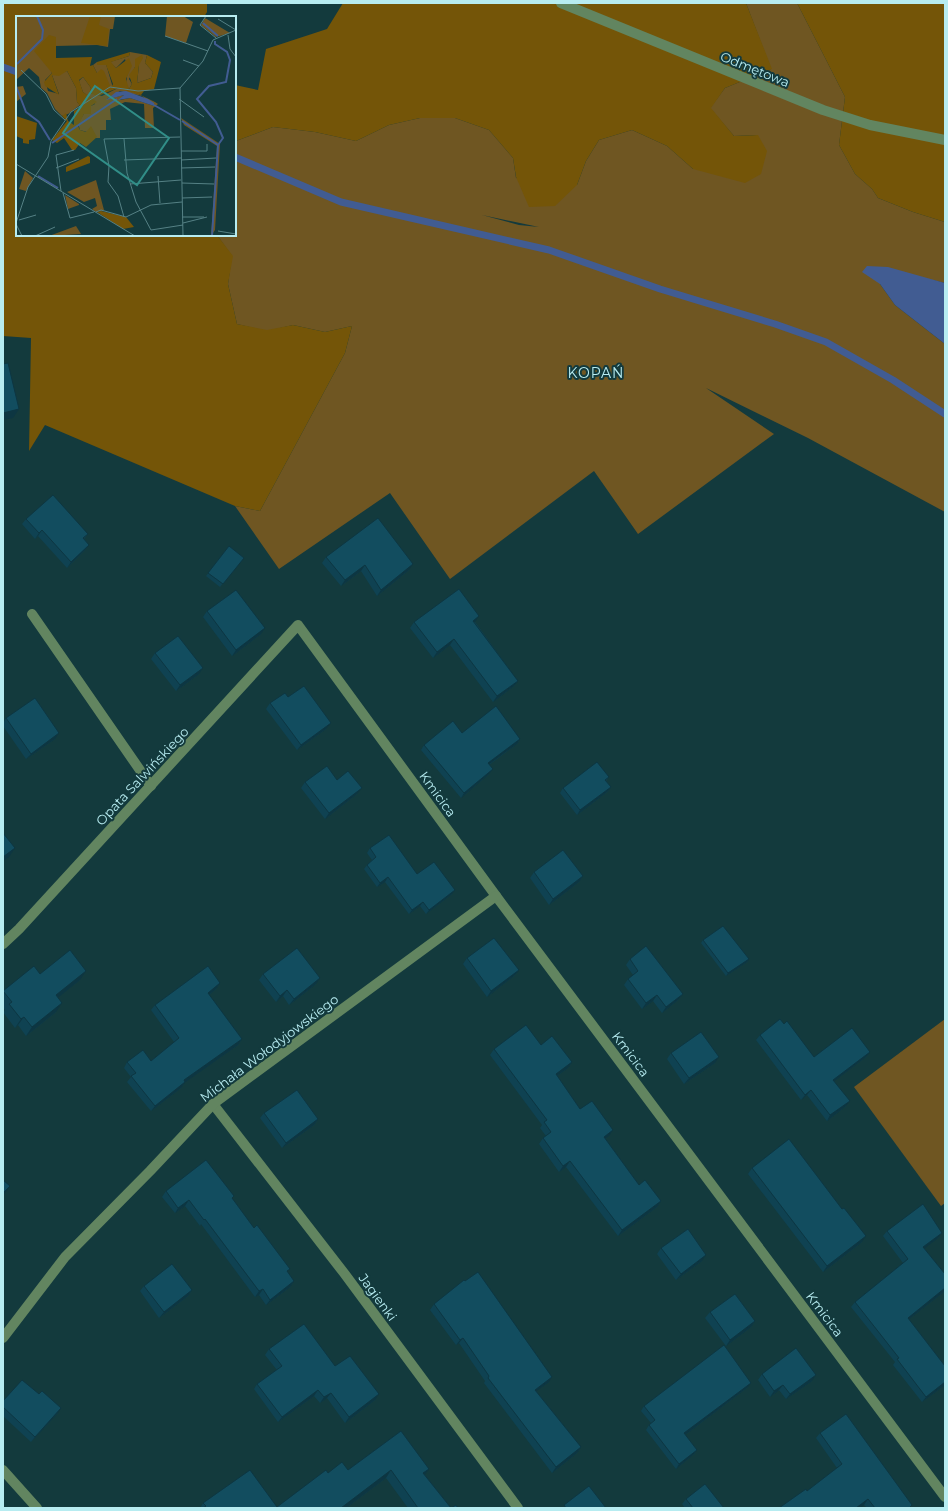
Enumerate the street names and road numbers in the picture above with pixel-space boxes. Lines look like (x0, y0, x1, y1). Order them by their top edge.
street label: Odmętowa (718, 48, 792, 90)
street label: Opata Salwińskiego (92, 723, 192, 829)
street label: Kmicica (416, 768, 460, 820)
street label: Michała Wołodyjowskiego (197, 991, 341, 1105)
street label: Kmicica (609, 1028, 653, 1080)
street label: Jagienki (355, 1269, 400, 1324)
street label: Kmicica (803, 1288, 847, 1340)

